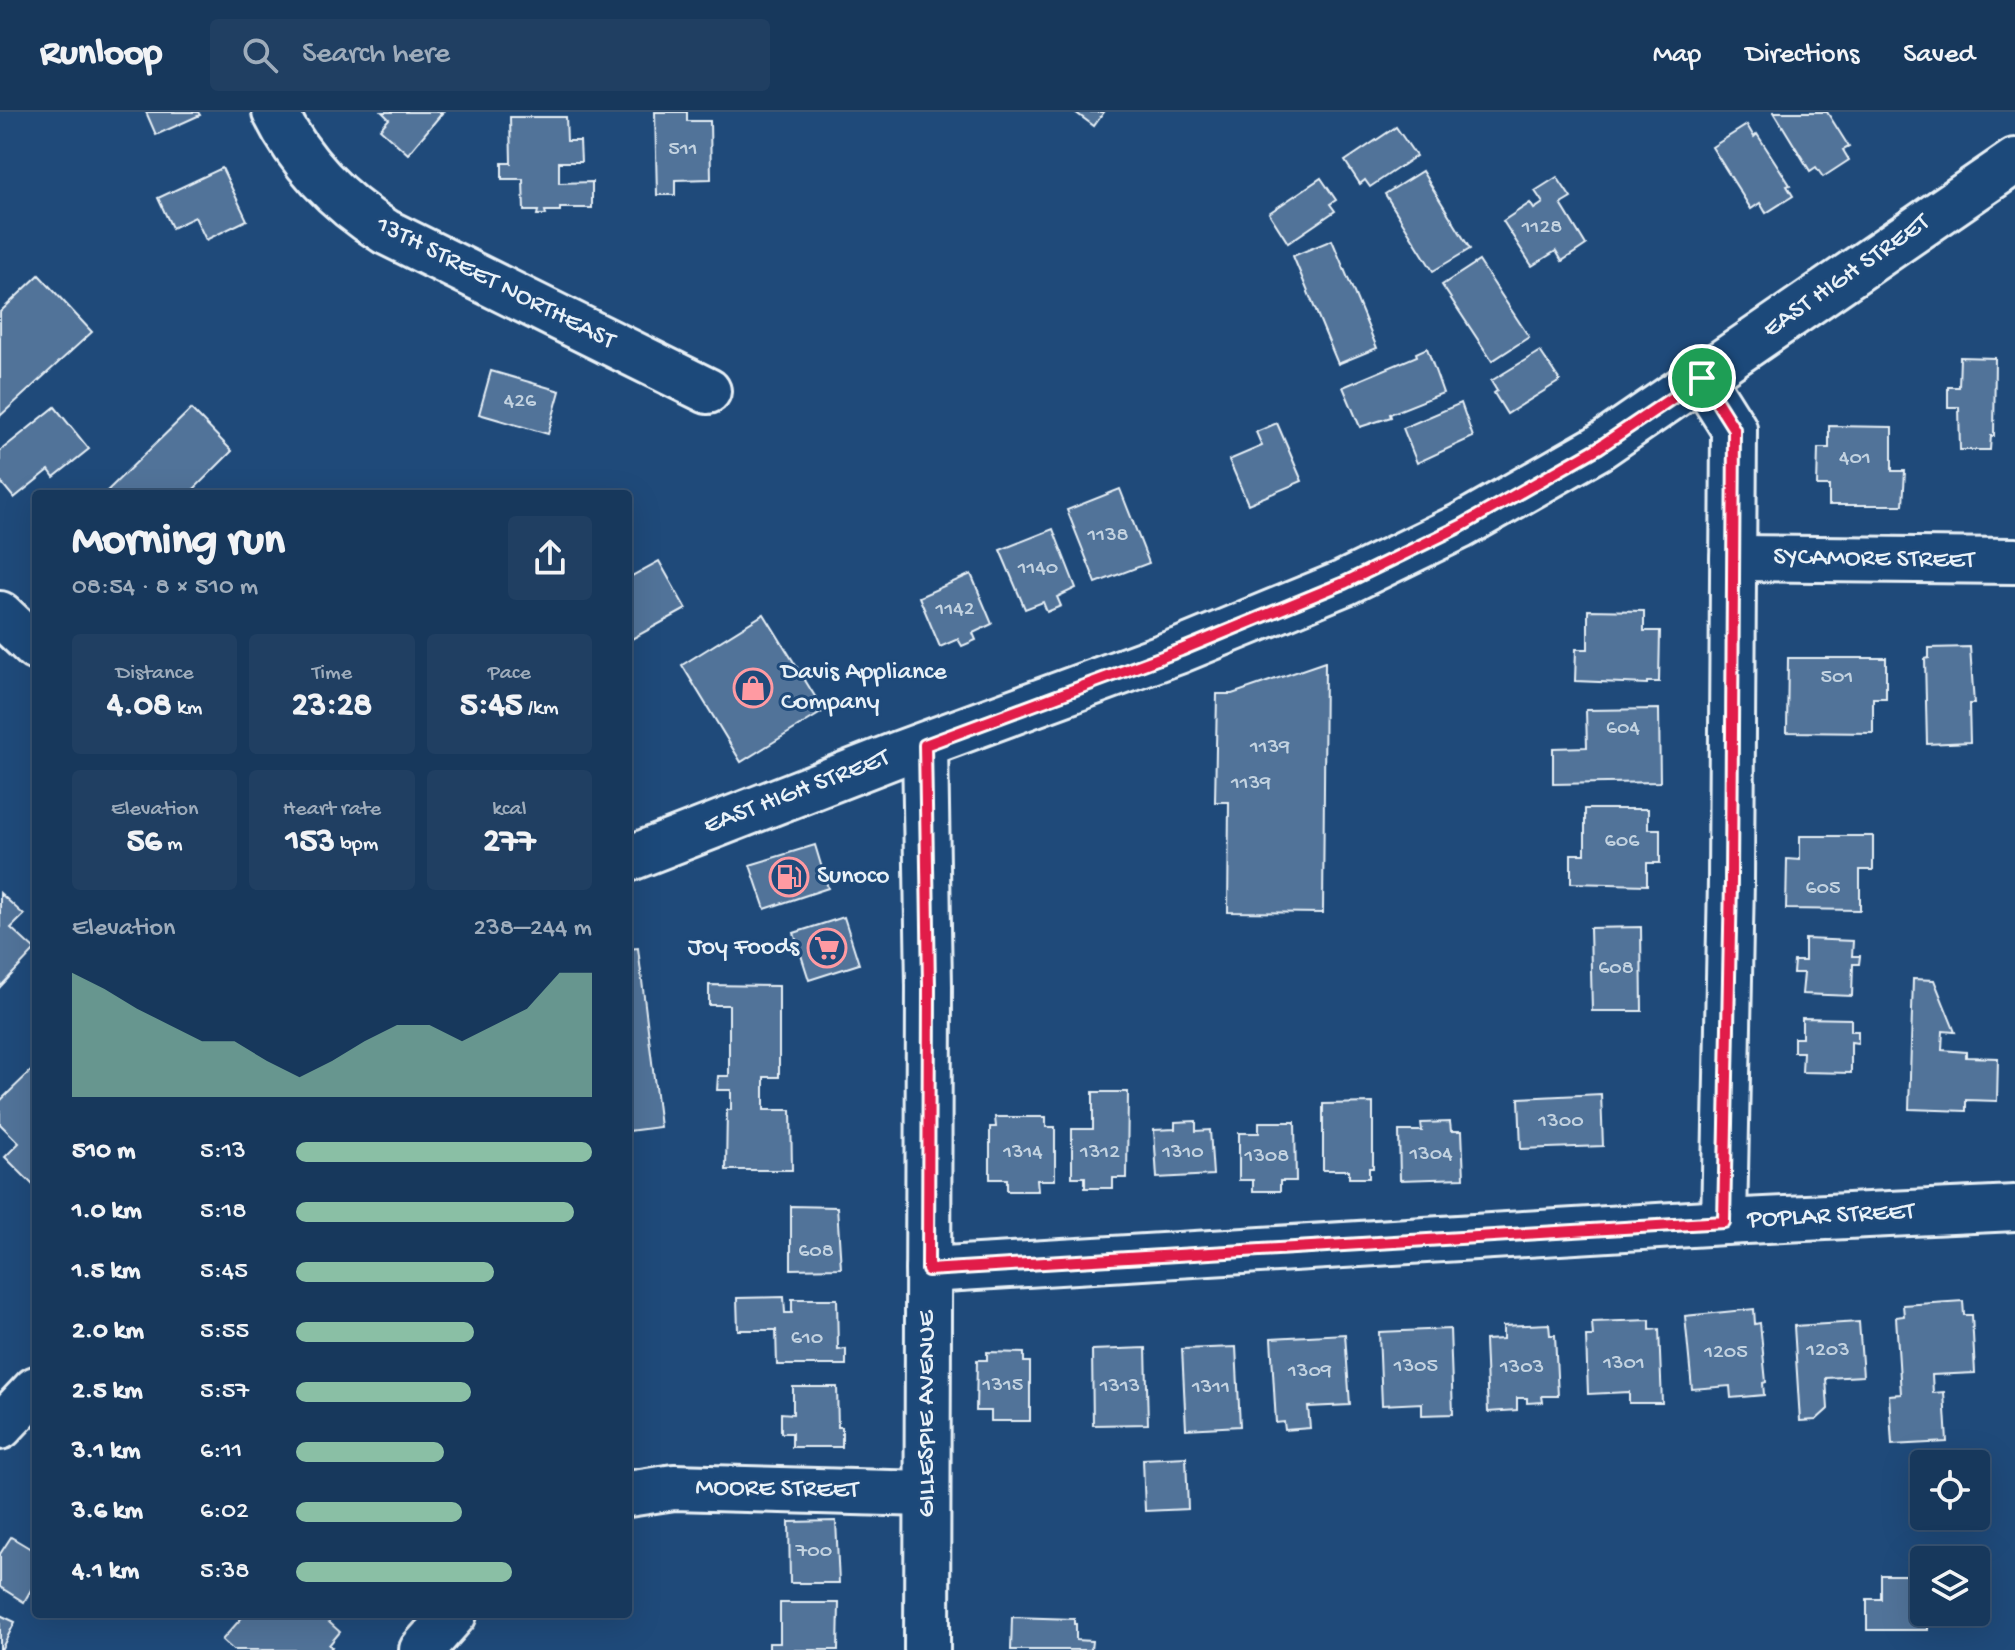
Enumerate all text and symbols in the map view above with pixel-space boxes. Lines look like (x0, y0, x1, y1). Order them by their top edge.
search box (210, 19, 770, 91)
text: Runloop (40, 33, 162, 77)
icon: search (238, 33, 282, 77)
text: Search here (302, 38, 450, 73)
text: Map (1653, 39, 1701, 72)
text: Directions (1745, 39, 1859, 72)
text: Saved (1903, 39, 1975, 72)
house number: 511 (668, 137, 698, 163)
street label: EAST HIGH STREET (1758, 207, 1937, 346)
street label: 13TH STREET NORTHEAST (369, 210, 621, 358)
house number: 1128 (1521, 215, 1562, 241)
pin (1668, 344, 1736, 412)
icon: arrive (1680, 356, 1724, 400)
house number: 426 (504, 389, 537, 415)
house number: 401 (1839, 446, 1871, 472)
button: share (508, 516, 592, 600)
text: Morning run (72, 517, 285, 569)
house number: 1138 (1086, 523, 1129, 549)
street label: SYCAMORE STREET (1773, 543, 1976, 577)
house number: 1140 (1017, 556, 1058, 582)
text: 08:54 · 8 × 510 m (72, 573, 258, 604)
house number: 1142 (935, 597, 975, 623)
place label: Davis Appliance Company (779, 658, 947, 719)
text: Distance (116, 661, 194, 687)
text: Time (312, 661, 352, 687)
text: Pace (488, 661, 531, 687)
house number: 501 (1821, 665, 1853, 691)
shop icon: Davis Appliance Company (732, 667, 774, 709)
text: 4.08 (107, 687, 172, 727)
text: 23:28 (292, 687, 372, 727)
text: 5:45 (460, 687, 523, 727)
text: km (172, 696, 202, 722)
text: /km (523, 696, 559, 722)
house number: 604 (1606, 716, 1641, 742)
house number: 1139 (1249, 735, 1290, 761)
street label: EAST HIGH STREET (700, 743, 895, 843)
house number: 1139 (1230, 771, 1271, 797)
text: Elevation (111, 797, 198, 823)
text: Heart rate (283, 797, 381, 823)
text: kcal (492, 797, 526, 823)
text: 56 (127, 823, 162, 863)
text: 153 (286, 823, 335, 863)
text: 277 (483, 823, 535, 863)
house number: 606 (1605, 829, 1640, 855)
text: m (162, 832, 183, 858)
text: bpm (335, 832, 378, 858)
fuel station icon: Sunoco (768, 856, 810, 898)
place label: Sunoco (817, 862, 889, 893)
house number: 605 (1805, 876, 1841, 902)
text: Elevation (72, 914, 175, 945)
text: 238–244 m (474, 914, 592, 945)
supermarket icon: Joy Foods (806, 927, 848, 969)
place label: Joy Foods (688, 933, 800, 964)
house number: 608 (1598, 956, 1634, 982)
house number: 1300 (1537, 1109, 1584, 1135)
text: 510 m (72, 1137, 136, 1168)
text: 5:13 (200, 1137, 246, 1168)
house number: 1314 (1002, 1140, 1043, 1166)
house number: 1312 (1079, 1140, 1120, 1166)
house number: 1310 (1161, 1140, 1204, 1166)
house number: 1304 (1408, 1142, 1453, 1168)
house number: 1308 (1244, 1144, 1289, 1170)
text: 1.0 km (72, 1197, 142, 1228)
text: 5:18 (200, 1197, 247, 1228)
street label: POPLAR STREET (1746, 1197, 1916, 1237)
house number: 608 (798, 1239, 834, 1265)
text: 1.5 km (72, 1257, 141, 1288)
text: 5:45 (200, 1257, 248, 1288)
street label: GILLESPIE AVENUE (913, 1310, 944, 1518)
text: 2.0 km (72, 1317, 144, 1348)
text: 5:55 (200, 1317, 249, 1348)
house number: 610 (791, 1326, 823, 1352)
house number: 1203 (1805, 1338, 1850, 1364)
house number: 1205 (1703, 1340, 1748, 1366)
house number: 1301 (1602, 1351, 1645, 1377)
house number: 1305 (1393, 1354, 1438, 1380)
house number: 1303 (1499, 1355, 1544, 1381)
house number: 1309 (1287, 1359, 1332, 1385)
house number: 1315 (982, 1373, 1023, 1399)
house number: 1313 (1099, 1374, 1140, 1400)
house number: 1311 (1191, 1375, 1230, 1401)
text: 2.5 km (72, 1377, 143, 1408)
text: 5:57 (200, 1377, 249, 1408)
text: 3.1 km (72, 1437, 140, 1468)
text: 6:11 (200, 1437, 242, 1468)
map controls (1910, 1450, 1990, 1626)
button: locate (1910, 1450, 1990, 1530)
street label: MOORE STREET (695, 1473, 860, 1507)
text: 3.6 km (72, 1497, 143, 1528)
text: 6:02 (200, 1497, 249, 1528)
house number: 700 (795, 1539, 832, 1565)
button: layers (1910, 1546, 1990, 1626)
text: 4.1 km (72, 1557, 139, 1588)
text: 5:38 (200, 1557, 250, 1588)

